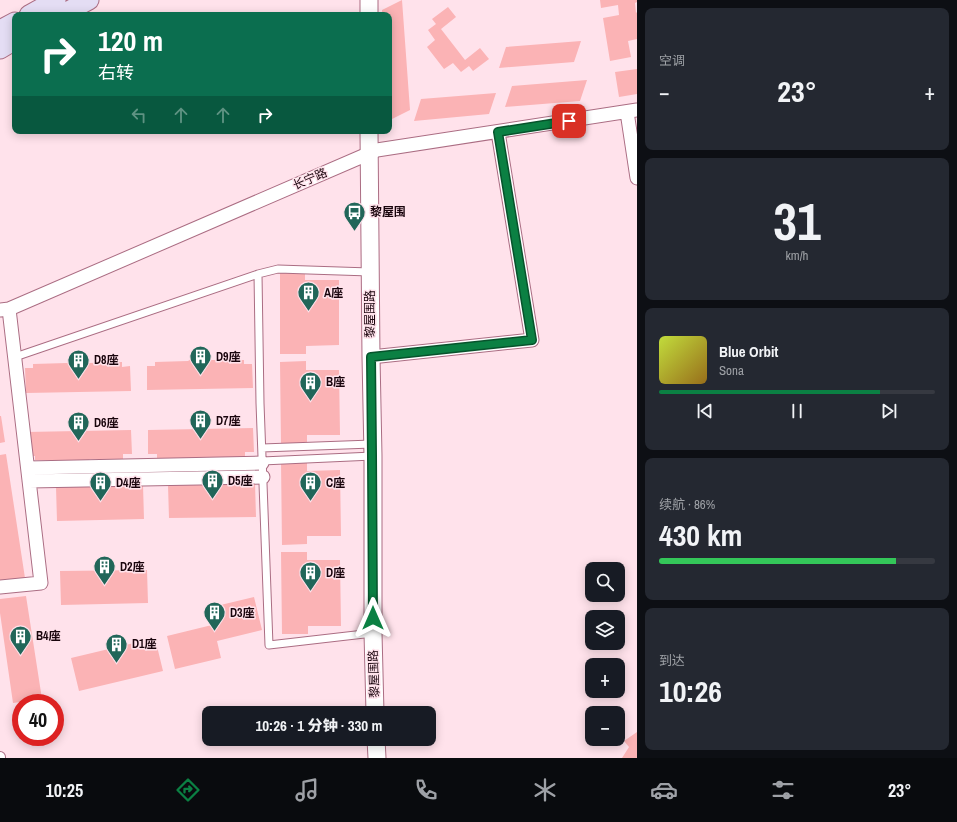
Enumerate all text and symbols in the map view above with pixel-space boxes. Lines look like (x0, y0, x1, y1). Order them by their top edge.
text: 120 m (98, 22, 163, 60)
icon: right (32, 28, 84, 80)
text: 空调 (659, 52, 685, 69)
text: 右转 (98, 60, 134, 85)
text: 23° (777, 71, 817, 111)
text: − (659, 77, 670, 107)
text: + (924, 77, 935, 107)
icon: left (128, 104, 150, 126)
icon: ahead (170, 104, 192, 126)
icon: ahead (212, 104, 234, 126)
icon: right (254, 104, 276, 126)
pin (552, 104, 586, 138)
icon: arrive (558, 110, 580, 132)
street label: 长宁路 (290, 165, 330, 193)
text: 31 (773, 186, 821, 256)
bus stop icon: 黎屋围 (341, 199, 367, 232)
place label: 黎屋围 (370, 204, 406, 220)
text: km/h (785, 247, 809, 264)
building icon: A座 (296, 280, 322, 313)
place label: A座 (324, 285, 343, 301)
street label: 黎屋围路 (362, 290, 378, 338)
text: Blue Orbit (719, 341, 778, 362)
building icon: D9座 (187, 344, 213, 377)
building icon: D8座 (65, 347, 91, 380)
place label: D9座 (216, 349, 241, 365)
place label: D8座 (94, 352, 119, 368)
text: Sona (719, 362, 744, 379)
building icon: B座 (297, 369, 323, 402)
place label: B座 (326, 374, 345, 390)
icon: previous (694, 400, 716, 422)
icon: pause (786, 400, 808, 422)
icon: next (878, 400, 900, 422)
building icon: D7座 (188, 408, 214, 441)
building icon: D6座 (66, 410, 92, 443)
place label: D7座 (216, 413, 241, 429)
place label: D6座 (94, 415, 119, 431)
building icon: D5座 (199, 468, 225, 501)
building icon: D4座 (87, 470, 113, 503)
building icon: C座 (298, 470, 324, 503)
place label: D5座 (228, 473, 253, 489)
place label: D4座 (116, 475, 141, 491)
place label: C座 (326, 475, 345, 491)
text: 续航 · 86% (659, 496, 715, 513)
text: 430 km (659, 515, 742, 555)
building icon: D2座 (91, 554, 117, 587)
place label: D2座 (120, 559, 145, 575)
building icon: D座 (298, 560, 324, 593)
map controls (585, 562, 625, 746)
button: search (585, 562, 625, 602)
place label: D座 (326, 565, 345, 581)
position arrow (352, 597, 394, 639)
building icon: D3座 (202, 600, 228, 633)
place label: D3座 (230, 605, 255, 621)
button: layers (585, 610, 625, 650)
building icon: B4座 (8, 623, 34, 656)
place label: B4座 (36, 628, 61, 644)
building icon: D1座 (104, 631, 130, 664)
place label: D1座 (132, 636, 157, 652)
street label: 黎屋围路 (365, 650, 383, 698)
text: 到达 (659, 652, 685, 669)
button: + (585, 658, 625, 698)
text: 10:26 (659, 671, 722, 711)
speed limit sign: 40 (12, 694, 64, 746)
button: − (585, 706, 625, 746)
text: 10:26 · 1 分钟 · 330 m (255, 715, 383, 736)
icon: directions (174, 776, 202, 804)
icon: music (293, 776, 321, 804)
icon: phone (412, 776, 440, 804)
icon: climate (531, 776, 559, 804)
icon: car (650, 776, 678, 804)
icon: filters (769, 776, 797, 804)
text: 10:25 (45, 778, 83, 803)
text: 23° (888, 778, 912, 803)

